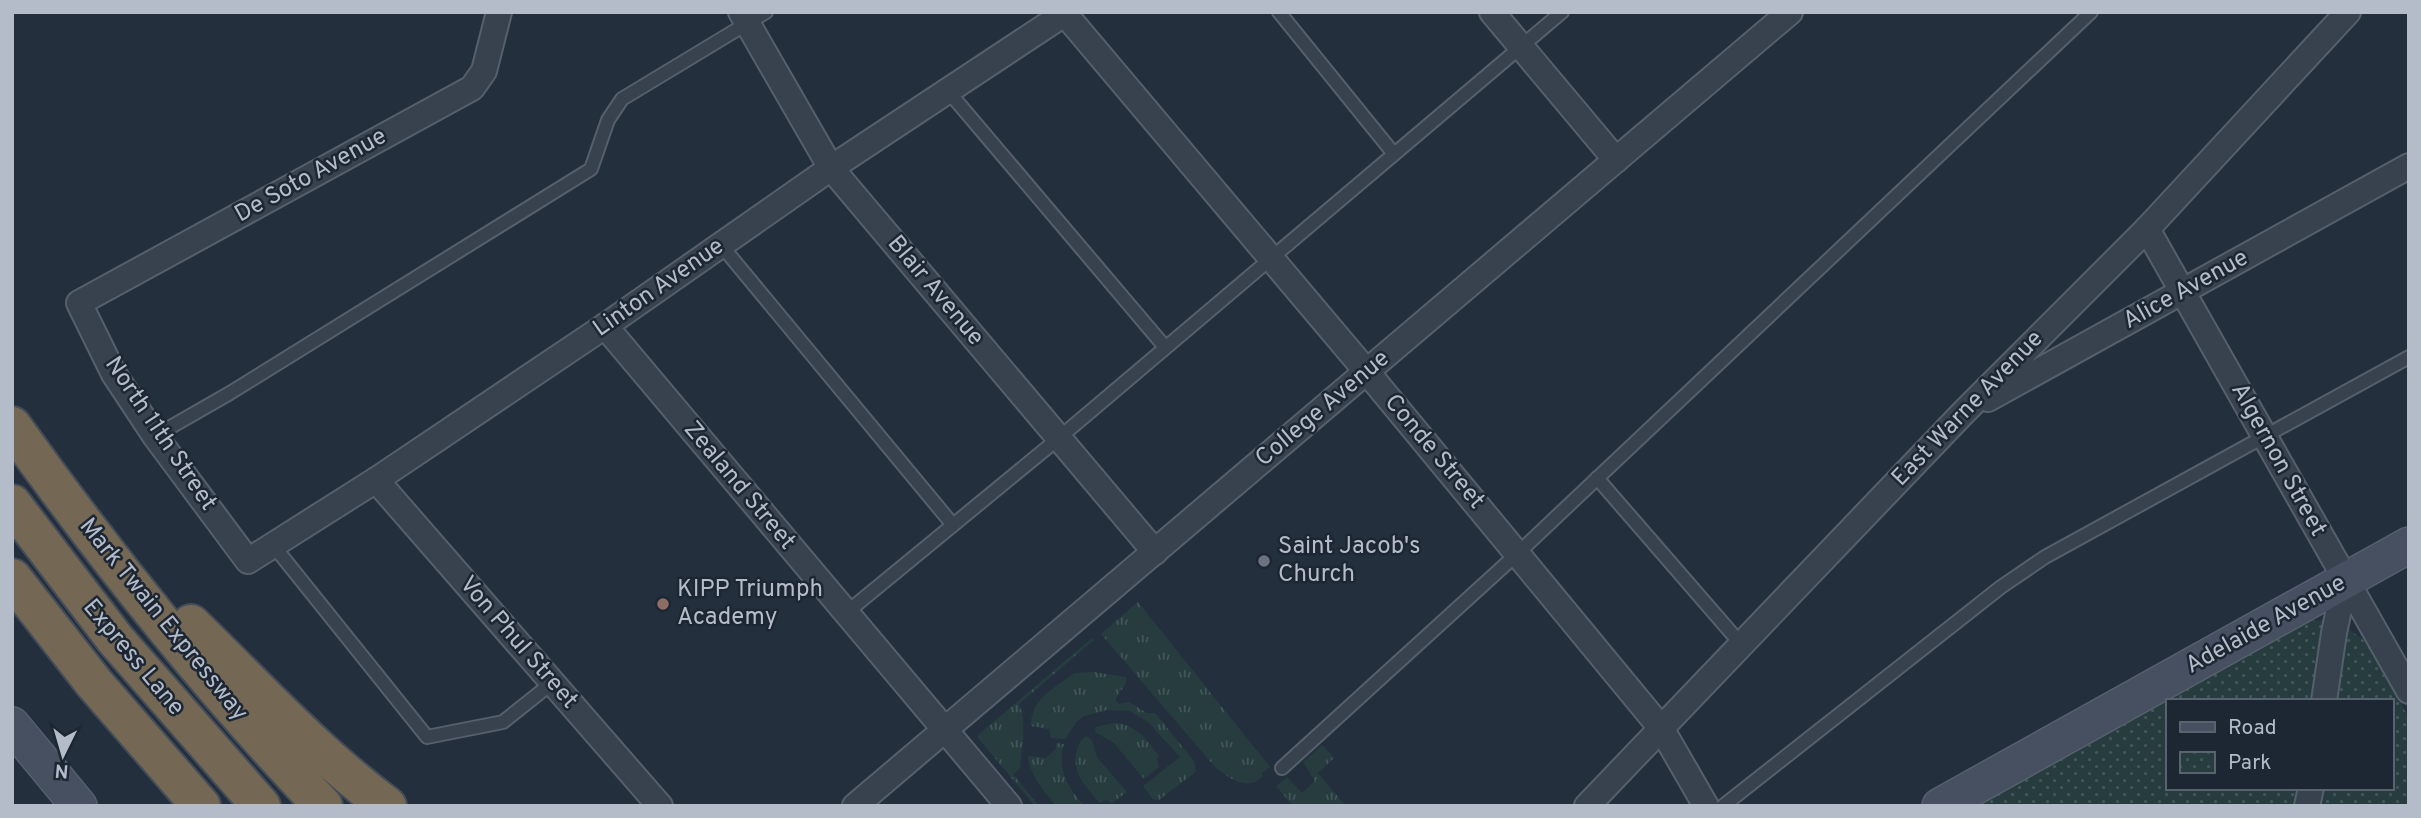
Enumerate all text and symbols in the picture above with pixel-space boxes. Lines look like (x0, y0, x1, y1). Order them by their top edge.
street label: De Soto Avenue (230, 122, 392, 230)
street label: Blair Avenue (880, 230, 990, 352)
street label: Linton Avenue (588, 232, 730, 344)
street label: Alice Avenue (2118, 243, 2254, 337)
street label: East Warne Avenue (1886, 325, 2050, 493)
street label: College Avenue (1250, 344, 1396, 474)
street label: North 11th Street (97, 351, 223, 517)
street label: Algernon Street (2223, 378, 2333, 542)
street label: Conde Street (1377, 388, 1491, 516)
street label: Zealand Street (676, 416, 802, 556)
street label: Mark Twain Expressway (72, 513, 254, 727)
place label: Saint Jacob's Church (1278, 532, 1421, 590)
marker: Saint Jacob's Church (1256, 553, 1272, 569)
street label: Adelaide Avenue (2181, 569, 2351, 681)
street label: Von Phul Street (452, 571, 584, 715)
place label: KIPP Triumph Academy (677, 575, 823, 633)
street label: Express Lane (76, 594, 190, 722)
marker: KIPP Triumph Academy (655, 596, 671, 612)
legend (2166, 699, 2393, 790)
text: Road (2228, 715, 2277, 742)
north arrow (28, 720, 98, 790)
text: Park (2228, 750, 2271, 777)
text: N (54, 757, 70, 782)

